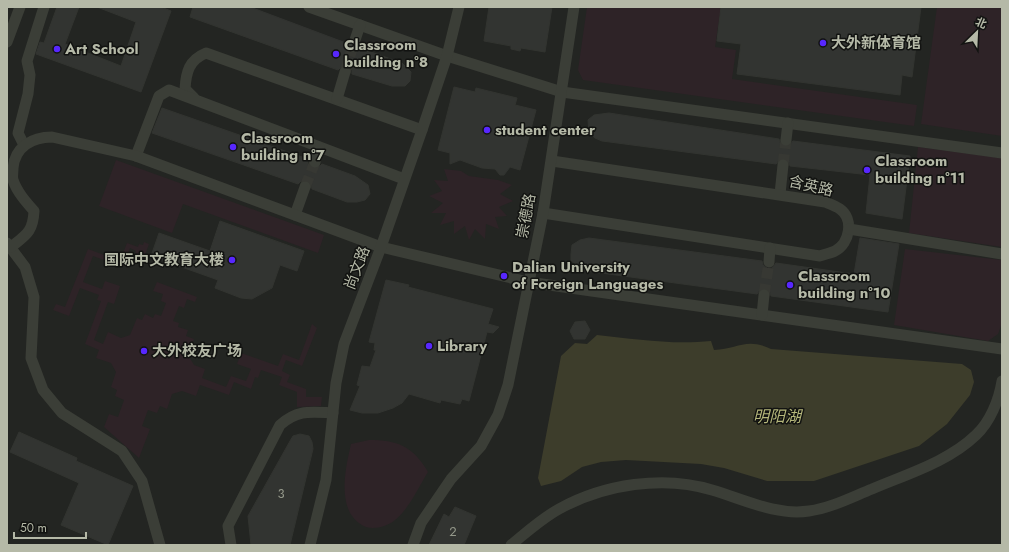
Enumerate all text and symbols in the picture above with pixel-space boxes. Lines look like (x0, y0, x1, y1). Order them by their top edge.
north arrow (957, 12, 997, 52)
text: 北 (973, 13, 989, 32)
place label: 大外新体育馆 (831, 32, 921, 54)
place label: Classroom building n°8 (344, 34, 428, 73)
place label: Art School (64, 38, 139, 60)
marker: 大外新体育馆 (818, 38, 828, 48)
marker: Art School (52, 44, 62, 54)
marker: Classroom building n°8 (331, 49, 341, 59)
place label: student center (495, 119, 596, 141)
marker: student center (482, 125, 492, 135)
place label: Classroom building n°7 (241, 127, 326, 166)
marker: Classroom building n°7 (228, 142, 238, 152)
place label: Classroom building n°11 (875, 150, 965, 189)
marker: Classroom building n°11 (862, 165, 872, 175)
street label: 含英路 (787, 170, 835, 202)
street label: 崇德路 (511, 192, 541, 240)
street label: 尚文路 (339, 243, 375, 293)
place label: 国际中文教育大楼 (104, 249, 224, 271)
marker: 国际中文教育大楼 (227, 255, 237, 265)
place label: Dalian University of Foreign Languages (512, 256, 663, 295)
place label: Classroom building n°10 (798, 265, 890, 304)
marker: Dalian University of Foreign Languages (499, 271, 509, 281)
marker: Classroom building n°10 (785, 280, 795, 290)
place label: Library (437, 335, 487, 357)
place label: 大外校友广场 (152, 340, 242, 362)
marker: Library (424, 341, 434, 351)
marker: 大外校友广场 (139, 346, 149, 356)
water label: 明阳湖 (753, 405, 804, 428)
house number: 3 (277, 484, 285, 503)
scale bar (14, 514, 86, 540)
text: 50 m (20, 519, 47, 537)
house number: 2 (449, 522, 457, 541)

